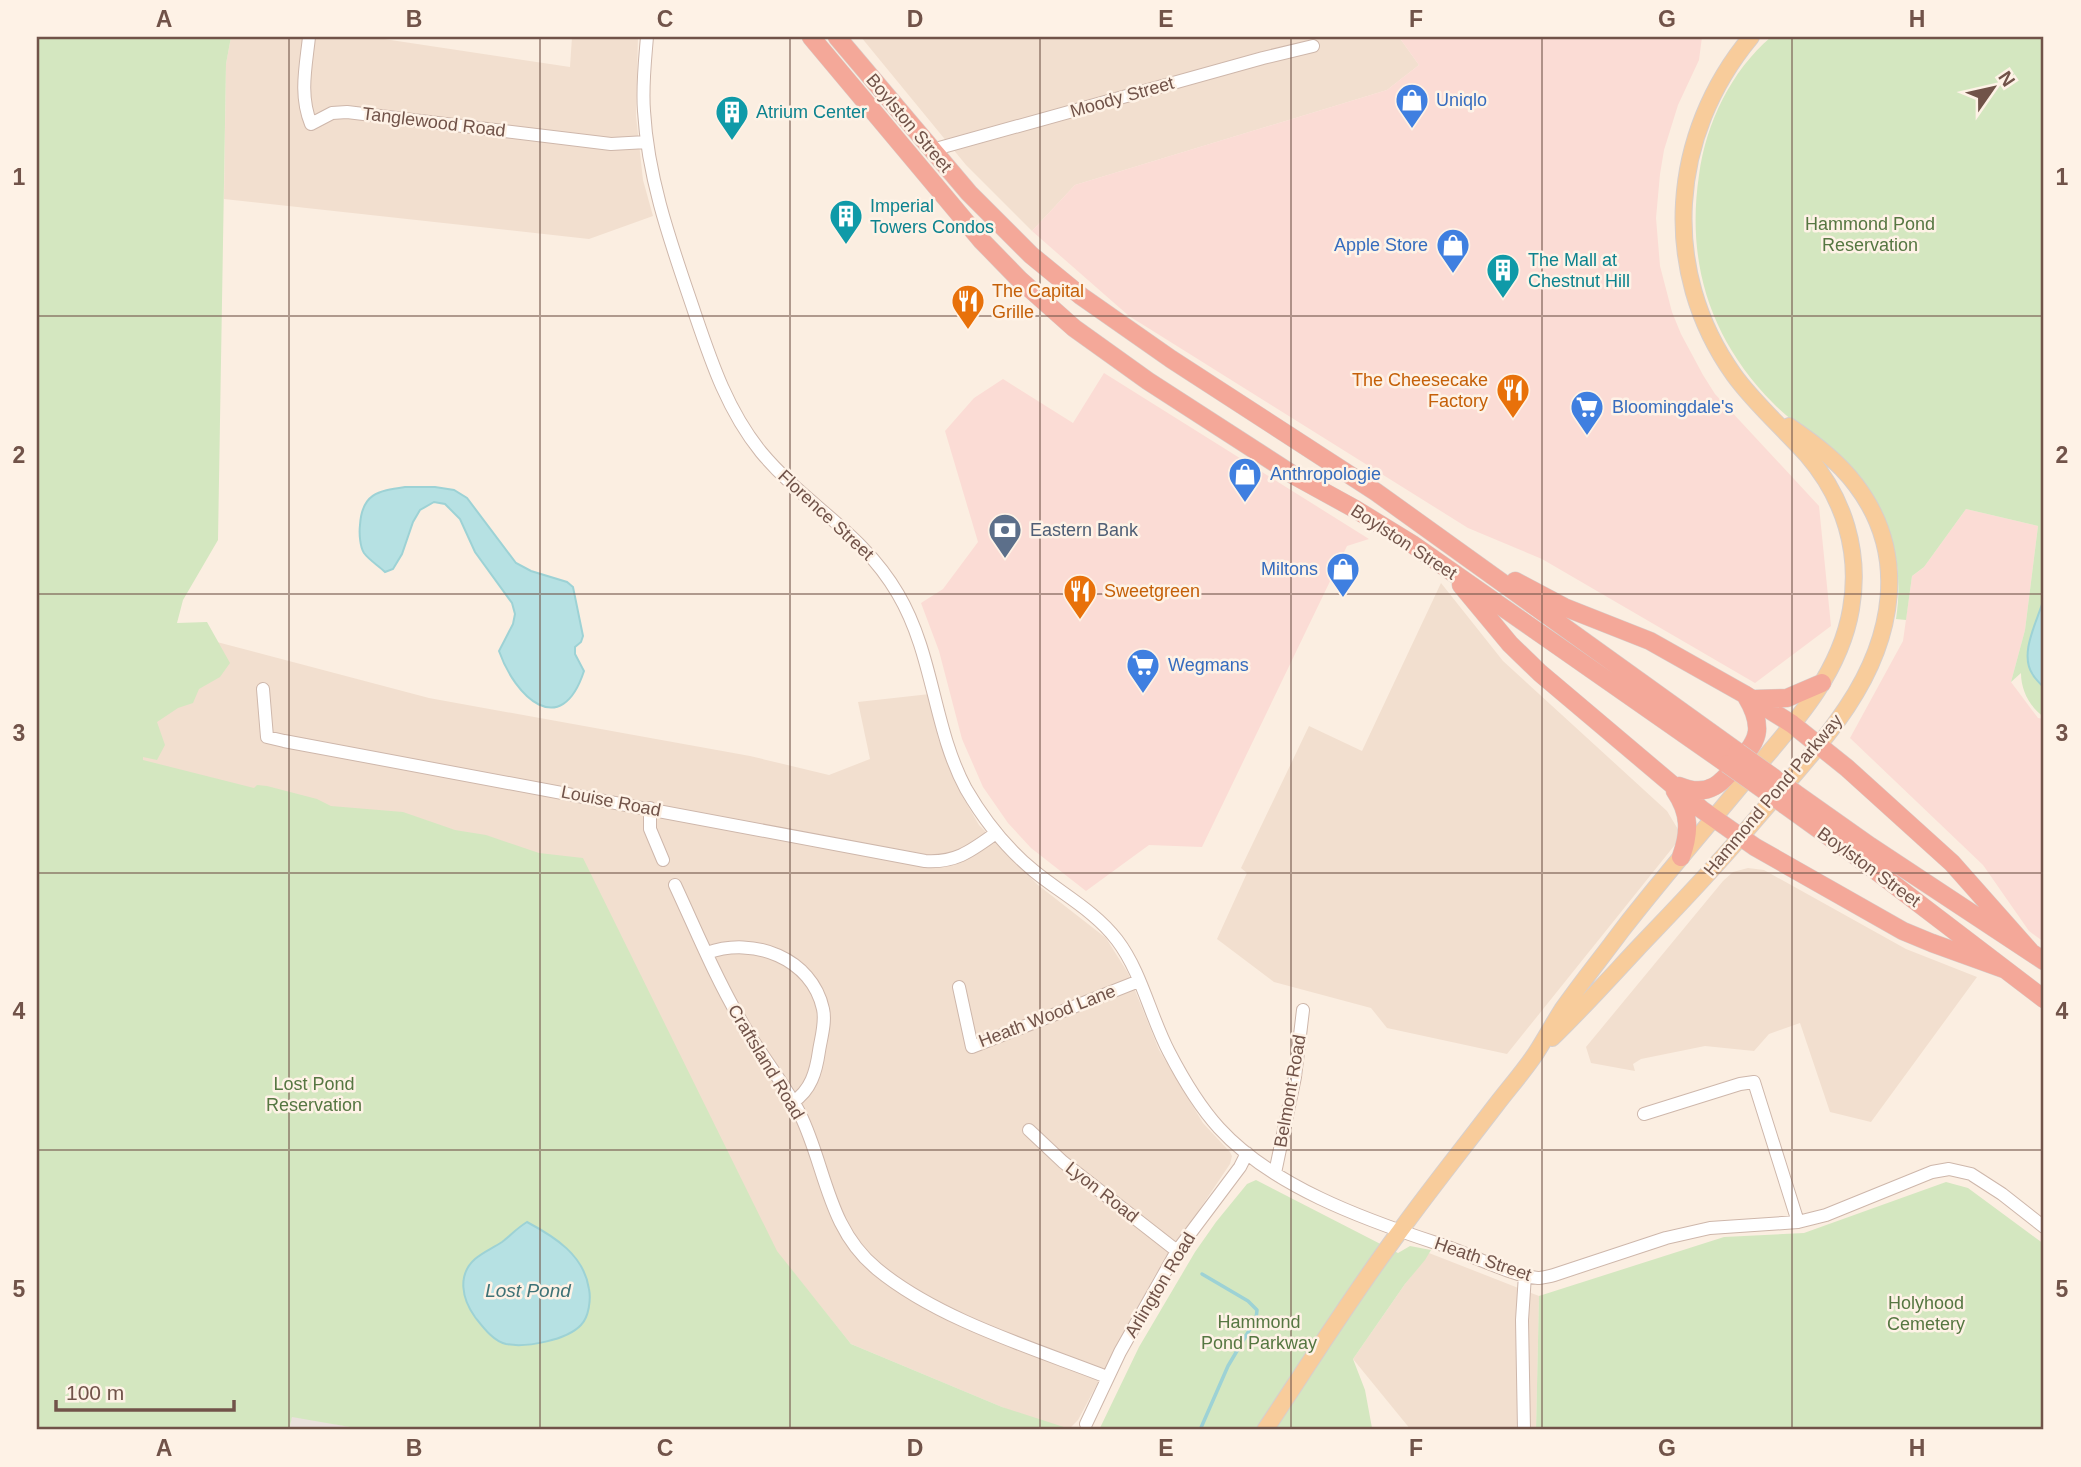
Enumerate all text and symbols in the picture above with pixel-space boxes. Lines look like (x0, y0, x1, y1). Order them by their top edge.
text: A (156, 6, 172, 32)
text: B (406, 6, 422, 32)
text: C (657, 6, 673, 32)
text: D (907, 6, 923, 32)
text: E (1158, 6, 1174, 32)
text: F (1409, 6, 1423, 32)
text: G (1658, 6, 1676, 32)
text: H (1909, 6, 1925, 32)
north arrow (1958, 52, 2028, 122)
text: N (1994, 67, 2019, 90)
street label: Boylston Street (862, 70, 956, 176)
street label: Moody Street (1068, 73, 1176, 121)
shop icon: Uniqlo (1393, 81, 1431, 130)
place label: Uniqlo (1436, 90, 1487, 110)
building icon: Atrium Center (713, 93, 751, 142)
place label: Atrium Center (756, 102, 867, 122)
street label: Tanglewood Road (361, 103, 507, 141)
text: 1 (13, 164, 26, 190)
text: 1 (2056, 164, 2069, 190)
place label: Imperial Towers Condos (870, 196, 994, 237)
building icon: Imperial Towers Condos (827, 197, 865, 246)
park label: Hammond Pond Reservation (1805, 214, 1935, 255)
shop icon: Apple Store (1434, 226, 1472, 275)
place label: Apple Store (1334, 235, 1428, 255)
place label: The Mall at Chestnut Hill (1528, 250, 1630, 291)
building icon: The Mall at Chestnut Hill (1484, 251, 1522, 300)
place label: The Capital Grille (992, 281, 1084, 322)
restaurant icon: The Capital Grille (949, 282, 987, 331)
place label: The Cheesecake Factory (1352, 370, 1488, 411)
restaurant icon: The Cheesecake Factory (1494, 371, 1532, 420)
supermarket icon: Bloomingdale's (1568, 388, 1606, 437)
place label: Bloomingdale's (1612, 397, 1734, 417)
text: 2 (13, 442, 25, 468)
text: 2 (2056, 442, 2068, 468)
shop icon: Anthropologie (1226, 455, 1264, 504)
place label: Anthropologie (1270, 464, 1381, 484)
street label: Florence Street (774, 466, 878, 564)
street label: Boylston Street (1347, 500, 1461, 584)
bank icon: Eastern Bank (986, 511, 1024, 560)
place label: Eastern Bank (1030, 520, 1139, 540)
shop icon: Miltons (1324, 550, 1362, 599)
place label: Miltons (1261, 559, 1318, 579)
restaurant icon: Sweetgreen (1061, 572, 1099, 621)
place label: Sweetgreen (1104, 581, 1200, 601)
supermarket icon: Wegmans (1124, 646, 1162, 695)
place label: Wegmans (1168, 655, 1249, 675)
street label: Hammond Pond Parkway (1700, 710, 1846, 880)
text: 3 (13, 720, 25, 746)
text: 3 (2056, 720, 2068, 746)
street label: Louise Road (559, 782, 663, 820)
street label: Boylston Street (1814, 823, 1924, 911)
street label: Heath Wood Lane (976, 981, 1118, 1051)
text: 4 (13, 998, 26, 1024)
text: 4 (2056, 998, 2069, 1024)
street label: Craftsland Road (724, 1001, 808, 1123)
street label: Belmont Road (1270, 1033, 1310, 1149)
park label: Lost Pond Reservation (266, 1074, 362, 1115)
street label: Lyon Road (1062, 1158, 1142, 1226)
street label: Arlington Road (1121, 1229, 1199, 1341)
street label: Heath Street (1432, 1233, 1534, 1285)
text: 5 (13, 1276, 26, 1302)
text: 5 (2056, 1276, 2069, 1302)
water label: Lost Pond (485, 1280, 572, 1301)
park label: Holyhood Cemetery (1887, 1293, 1965, 1334)
park label: Hammond Pond Parkway (1201, 1312, 1317, 1353)
scale bar (56, 1369, 234, 1413)
text: 100 m (66, 1381, 124, 1404)
text: A (156, 1435, 172, 1461)
text: B (406, 1435, 422, 1461)
text: C (657, 1435, 673, 1461)
text: D (907, 1435, 923, 1461)
text: E (1158, 1435, 1174, 1461)
text: F (1409, 1435, 1423, 1461)
text: G (1658, 1435, 1676, 1461)
text: H (1909, 1435, 1925, 1461)

